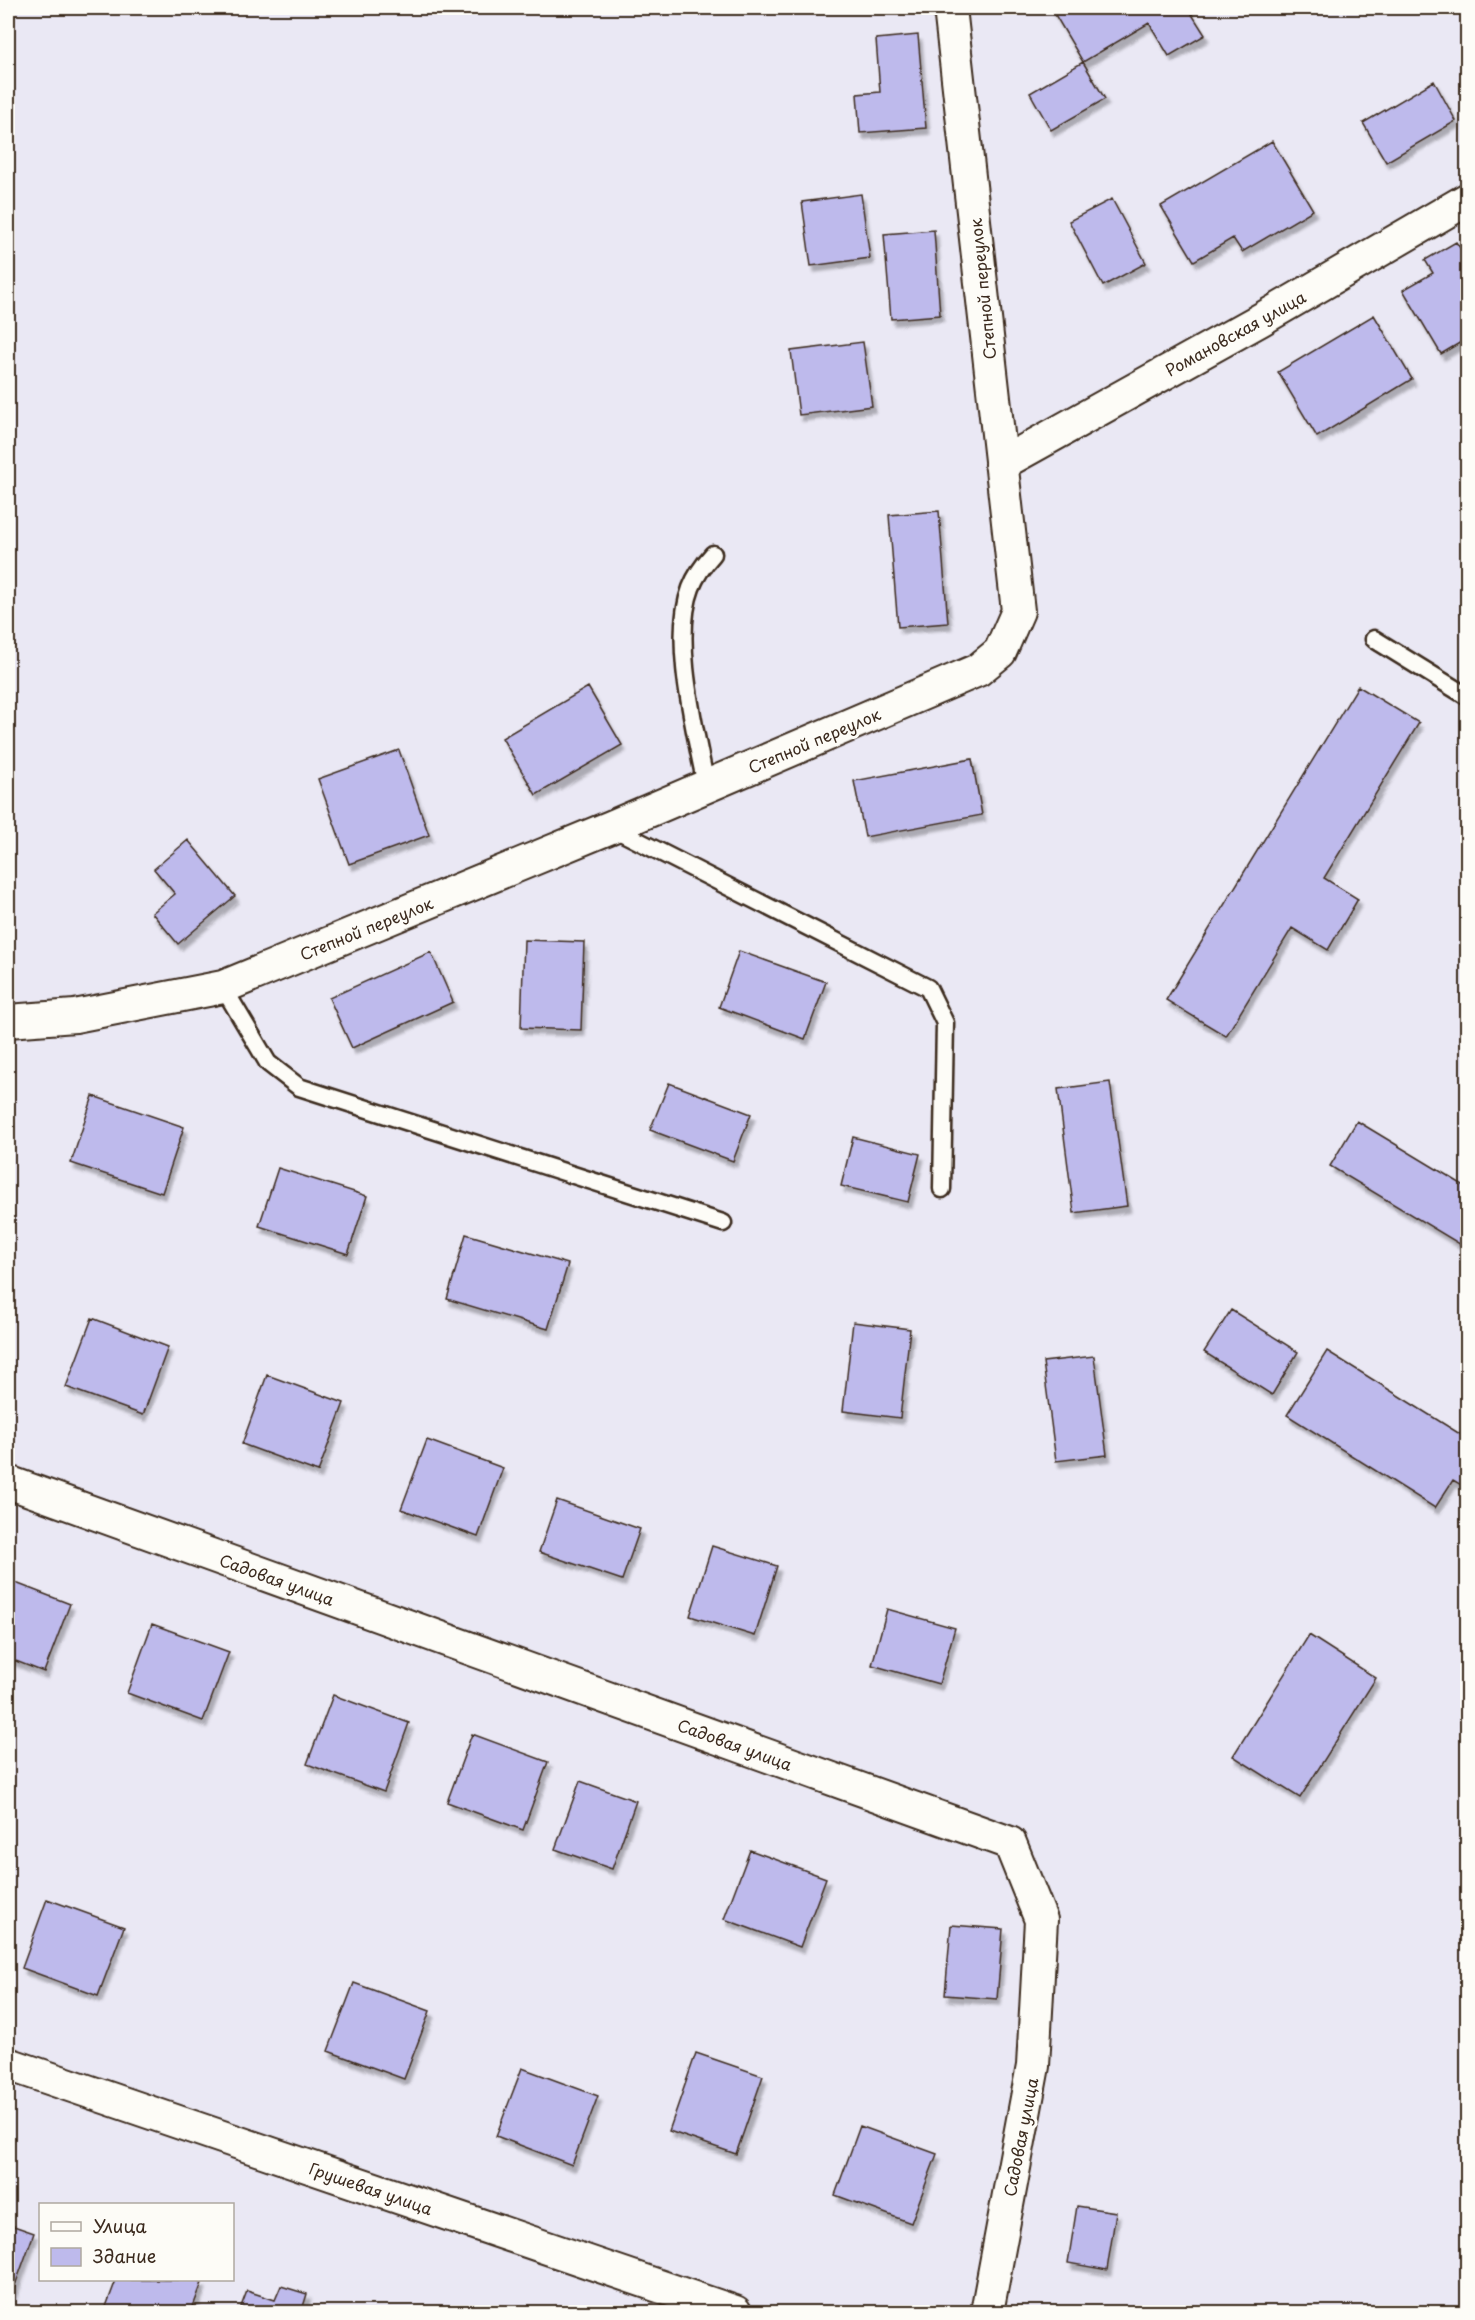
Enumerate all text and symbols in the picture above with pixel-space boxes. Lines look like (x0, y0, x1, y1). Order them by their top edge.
street label: Степной переулок (963, 217, 1001, 361)
street label: Романовская улица (1160, 284, 1310, 382)
street label: Степной переулок (744, 701, 884, 779)
street label: Степной переулок (296, 890, 437, 966)
street label: Садовая улица (216, 1547, 338, 1611)
street label: Садовая улица (674, 1712, 796, 1776)
street label: Садовая улица (997, 2076, 1043, 2198)
street label: Грушевая улица (306, 2156, 436, 2220)
legend (39, 2203, 234, 2281)
text: Улица (93, 2212, 147, 2239)
text: Здание (93, 2242, 156, 2269)

